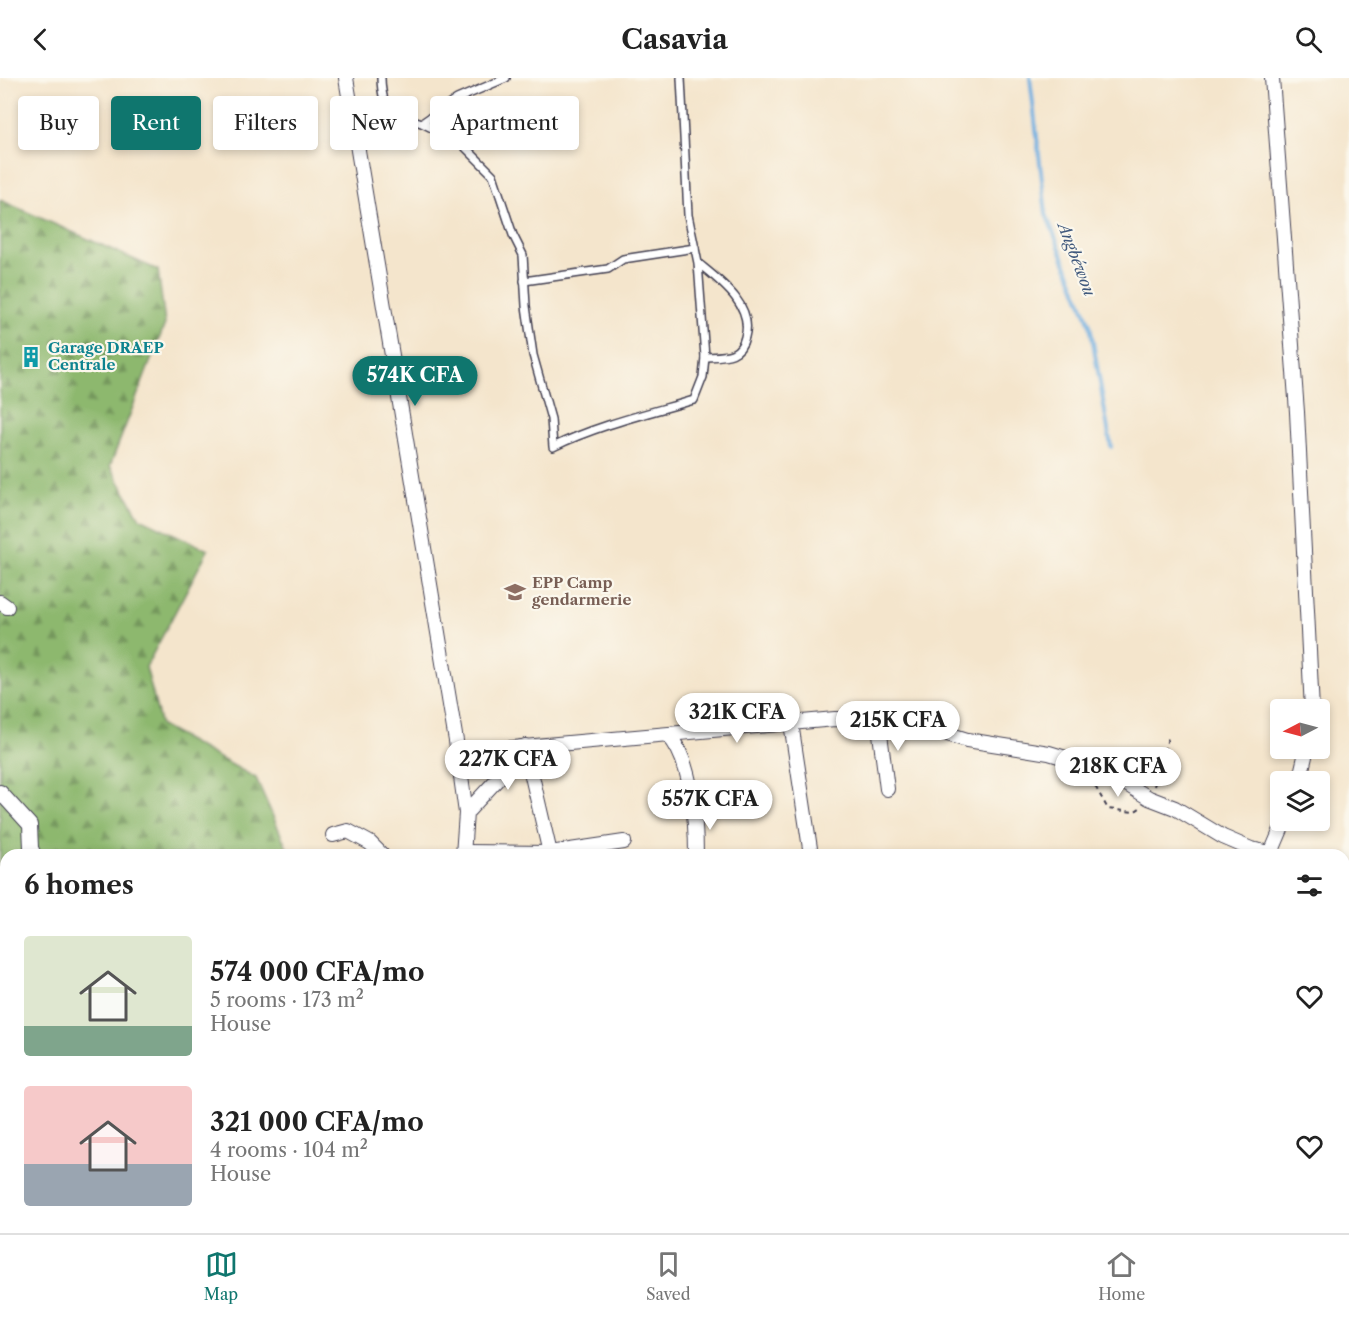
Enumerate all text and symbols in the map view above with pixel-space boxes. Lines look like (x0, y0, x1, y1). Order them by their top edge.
icon: back (24, 23, 57, 56)
text: Casavia (621, 23, 728, 56)
icon: search (1292, 23, 1325, 56)
chip: Buy (18, 96, 99, 150)
chip: Rent (111, 96, 201, 150)
chip: Filters (213, 96, 318, 150)
chip: New (330, 96, 418, 150)
chip: Apartment (430, 96, 579, 150)
water label: Angbéwou (1053, 217, 1100, 299)
place label: Garage DRAEP Centrale (48, 338, 164, 374)
building icon: Garage DRAEP Centrale (19, 345, 43, 369)
pin: 574K CFA (353, 356, 477, 407)
text: 574K CFA (366, 363, 464, 387)
place label: EPP Camp gendarmerie (531, 573, 631, 609)
school or university icon: EPP Camp gendarmerie (503, 580, 527, 604)
pin: 321K CFA (675, 693, 799, 744)
north arrow (1270, 699, 1330, 759)
map controls (1270, 699, 1330, 831)
text: 321K CFA (689, 700, 785, 724)
pin: 215K CFA (836, 701, 960, 752)
text: 215K CFA (850, 708, 946, 732)
pin: 227K CFA (446, 740, 570, 791)
text: 227K CFA (459, 747, 557, 771)
pin: 218K CFA (1056, 747, 1180, 798)
text: 218K CFA (1069, 754, 1167, 778)
button: layers (1270, 771, 1330, 831)
pin: 557K CFA (648, 780, 772, 831)
text: 557K CFA (662, 787, 758, 811)
text: 6 homes (24, 869, 134, 901)
icon: filters (1293, 869, 1326, 902)
text: 574 000 CFA/mo (210, 956, 424, 988)
icon: home (72, 960, 144, 1032)
icon: heart (1293, 980, 1326, 1013)
text: 5 rooms · 173 m² (210, 988, 364, 1012)
text: House (210, 1012, 271, 1036)
text: 321 000 CFA/mo (210, 1106, 424, 1138)
icon: home (72, 1110, 144, 1182)
icon: heart (1293, 1130, 1326, 1163)
text: 4 rooms · 104 m² (210, 1138, 368, 1162)
text: House (210, 1162, 271, 1186)
tab: Map (204, 1248, 238, 1304)
tab: Saved (646, 1248, 690, 1304)
tab: Home (1098, 1248, 1145, 1304)

